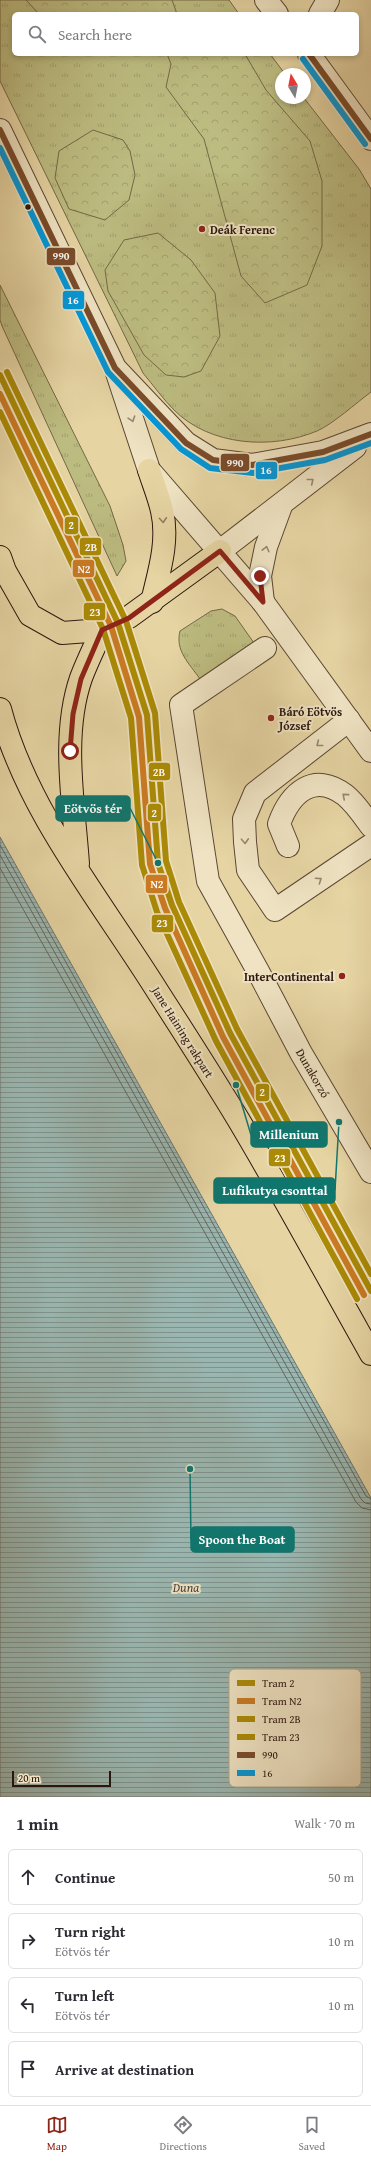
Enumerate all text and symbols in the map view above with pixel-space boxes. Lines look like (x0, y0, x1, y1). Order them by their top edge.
search box (12, 12, 359, 56)
icon: search (26, 23, 48, 45)
text: Search here (58, 24, 132, 45)
north arrow (275, 68, 311, 104)
unlabelled marker (23, 202, 33, 212)
place label: Deák Ferenc (210, 221, 275, 238)
marker: Deák Ferenc (197, 224, 207, 234)
line badge: 990 (46, 247, 76, 266)
text: 990 (52, 248, 70, 264)
line badge: 16 (62, 290, 85, 310)
text: 16 (67, 292, 79, 308)
one-way arrow (127, 415, 136, 422)
line badge: 990 (220, 453, 250, 472)
text: 990 (226, 455, 244, 471)
line badge: 16 (255, 461, 278, 480)
text: 16 (260, 462, 272, 478)
one-way arrow (307, 479, 314, 486)
line badge: 2 (64, 516, 79, 535)
text: 2 (68, 517, 74, 533)
one-way arrow (158, 517, 167, 523)
line badge: 2B (79, 537, 102, 556)
text: 2B (85, 539, 97, 555)
one-way arrow (261, 546, 270, 553)
line badge: N2 (72, 559, 95, 578)
text: N2 (77, 561, 91, 577)
route end (251, 567, 269, 585)
line badge: 23 (83, 602, 106, 621)
text: 23 (89, 604, 101, 620)
place label: Báró Eötvös József (277, 703, 342, 734)
marker: Báró Eötvös József (266, 713, 276, 723)
one-way arrow (316, 740, 323, 747)
route start (61, 742, 79, 760)
line badge: 2B (148, 762, 171, 781)
text: 2B (153, 764, 165, 780)
one-way arrow (343, 794, 350, 801)
callout: Eötvös tér (56, 796, 130, 821)
text: Eötvös tér (64, 799, 122, 818)
line badge: 2 (147, 803, 162, 822)
text: 2 (151, 805, 157, 821)
one-way arrow (241, 838, 249, 844)
line badge: N2 (145, 874, 168, 894)
text: N2 (150, 876, 164, 892)
one-way arrow (314, 878, 321, 885)
line badge: 23 (151, 914, 174, 933)
text: 23 (156, 915, 168, 931)
place label: InterContinental (244, 968, 334, 985)
marker: InterContinental (337, 971, 347, 981)
street label: Jane Haining rakpart (147, 981, 218, 1082)
street label: Dunakorzó (292, 1045, 334, 1101)
line badge: 2 (255, 1083, 270, 1102)
text: 2 (259, 1084, 265, 1100)
callout: Millenium (251, 1122, 327, 1147)
text: Millenium (259, 1125, 320, 1144)
line badge: 23 (268, 1148, 291, 1167)
text: 23 (274, 1150, 286, 1166)
callout: Lufikutya csonttal (214, 1178, 335, 1203)
text: Lufikutya csonttal (222, 1181, 328, 1200)
callout: Spoon the Boat (191, 1527, 294, 1552)
text: Spoon the Boat (199, 1530, 286, 1549)
water label: Duna (172, 1578, 199, 1597)
legend (229, 1669, 361, 1787)
text: Tram 2 (262, 1675, 295, 1691)
text: Tram N2 (262, 1693, 302, 1709)
text: Tram 2B (262, 1711, 301, 1727)
text: Tram 23 (262, 1729, 300, 1745)
text: 990 (262, 1747, 278, 1763)
text: 16 (262, 1765, 273, 1781)
scale bar (12, 1769, 111, 1788)
text: 20 m (18, 1770, 40, 1786)
text: 1 min (16, 1811, 58, 1836)
text: Walk · 70 m (294, 1814, 355, 1833)
icon: ahead (17, 1866, 39, 1888)
text: Continue (55, 1867, 116, 1888)
text: 50 m (328, 1868, 354, 1887)
text: Turn right (55, 1921, 126, 1942)
icon: right (17, 1930, 39, 1952)
text: 10 m (328, 1932, 354, 1951)
text: Eötvös tér (55, 1942, 110, 1961)
text: Turn left (55, 1985, 114, 2006)
icon: left (17, 1994, 39, 2016)
text: 10 m (328, 1996, 354, 2015)
text: Eötvös tér (55, 2006, 110, 2025)
icon: arrive (17, 2058, 39, 2080)
text: Arrive at destination (55, 2059, 194, 2080)
tab: Map (46, 2114, 68, 2154)
tab: Directions (160, 2114, 207, 2154)
tab: Saved (298, 2114, 325, 2154)

